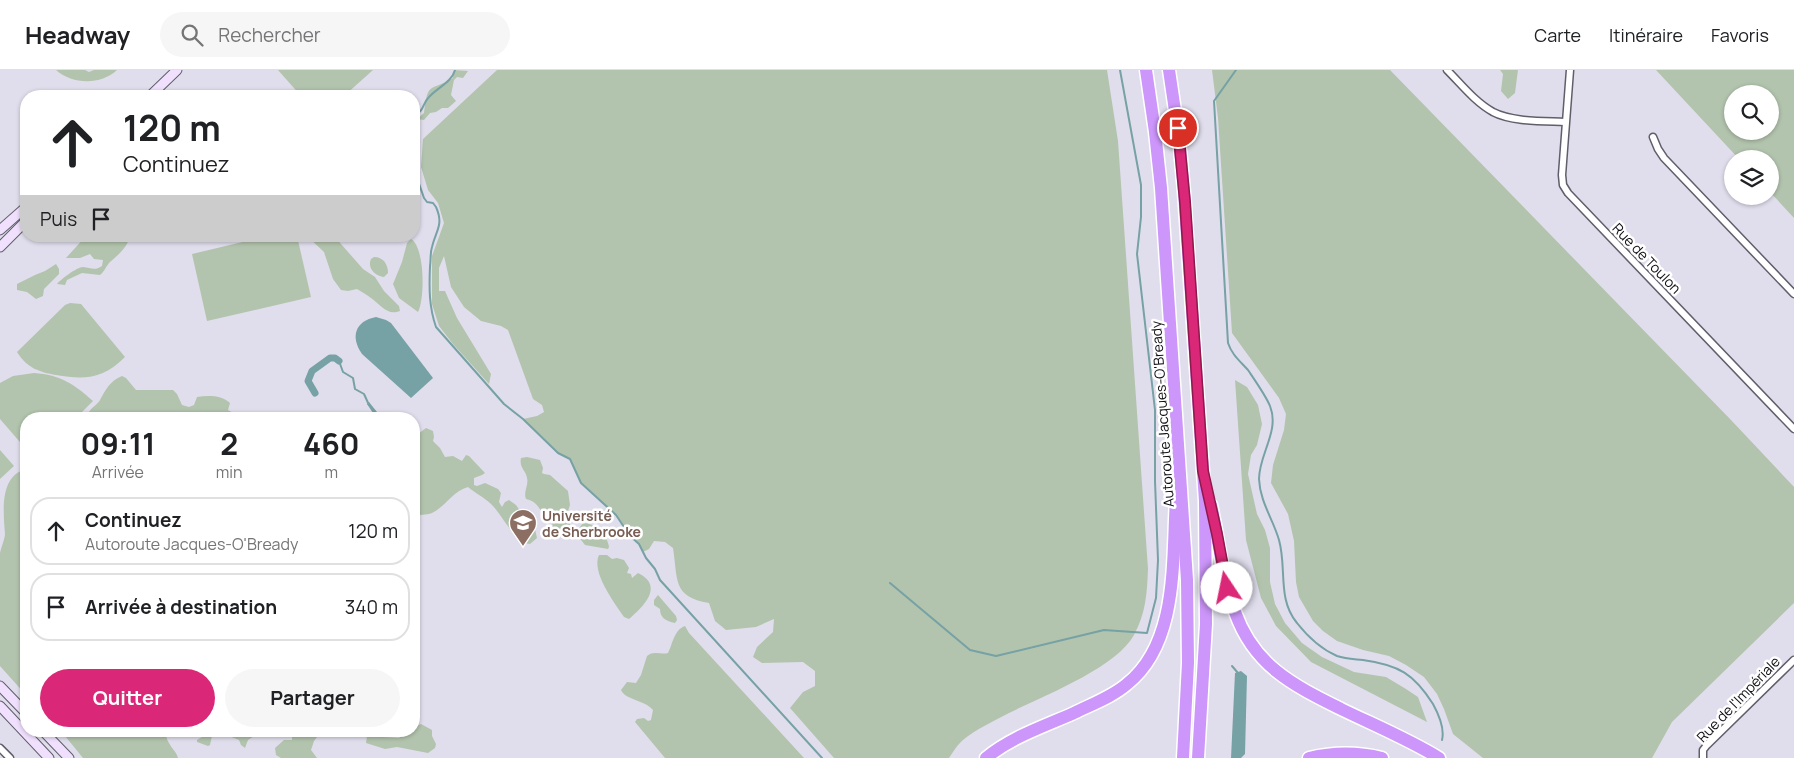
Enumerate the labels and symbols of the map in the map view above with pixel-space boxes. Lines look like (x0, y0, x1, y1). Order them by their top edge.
pin (1157, 107, 1199, 149)
street label: Rue de Toulon (1609, 219, 1685, 297)
street label: Autoroute Jacques-O'Bready (1146, 320, 1178, 508)
place label: Université de Sherbrooke (542, 506, 641, 541)
school or university icon: Université de Sherbrooke (508, 508, 538, 547)
position arrow (1200, 561, 1252, 613)
street label: Rue de l'Impériale (1692, 652, 1784, 746)

